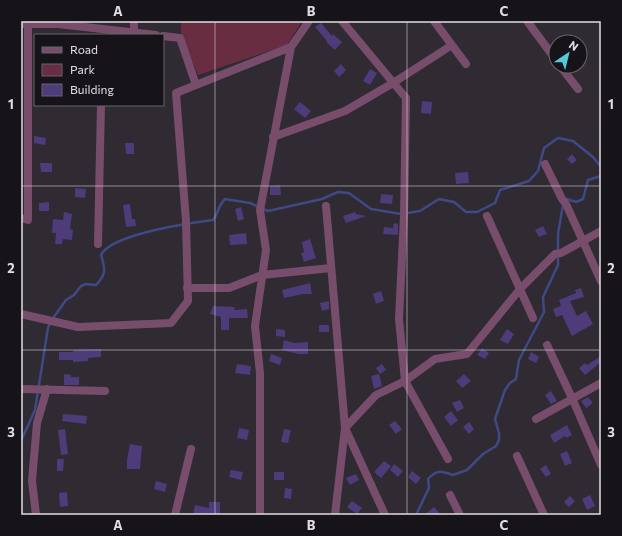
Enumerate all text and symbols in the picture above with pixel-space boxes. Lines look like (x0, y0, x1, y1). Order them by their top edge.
text: A (113, 3, 123, 19)
text: B (307, 3, 316, 19)
text: C (500, 3, 509, 19)
legend (34, 34, 164, 106)
north arrow (548, 34, 588, 74)
text: N (567, 38, 581, 53)
text: Road (70, 42, 98, 56)
text: Park (70, 62, 96, 76)
text: Building (70, 82, 114, 96)
text: 1 (8, 96, 14, 112)
text: 1 (608, 96, 614, 112)
text: 2 (7, 260, 15, 276)
text: 2 (607, 260, 615, 276)
text: 3 (7, 424, 15, 440)
text: 3 (607, 424, 615, 440)
text: A (113, 517, 123, 533)
text: B (307, 517, 316, 533)
text: C (500, 517, 509, 533)

